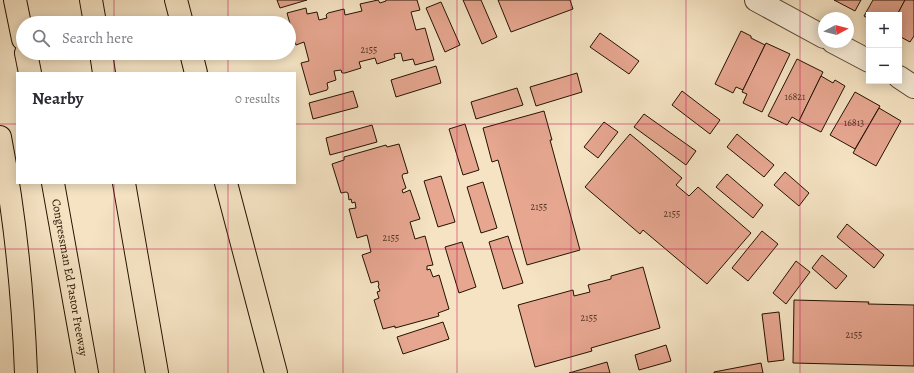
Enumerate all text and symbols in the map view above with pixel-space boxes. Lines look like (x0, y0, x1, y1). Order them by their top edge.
north arrow (818, 12, 854, 48)
map controls (866, 12, 902, 84)
button: + (866, 12, 902, 48)
search box (16, 16, 296, 60)
icon: search (30, 27, 52, 49)
text: Search here (62, 28, 133, 48)
house number: 2155 (361, 43, 377, 56)
button: − (866, 48, 902, 84)
text: Nearby (32, 87, 83, 110)
text: 0 results (235, 90, 280, 107)
house number: 16821 (784, 90, 806, 103)
house number: 16813 (844, 116, 864, 129)
street label: Congressman Ed Pastor Freeway (48, 198, 92, 358)
house number: 2155 (531, 200, 547, 213)
house number: 2155 (664, 207, 680, 220)
house number: 2155 (383, 231, 399, 244)
house number: 2155 (581, 311, 597, 324)
house number: 2155 (846, 328, 862, 341)

